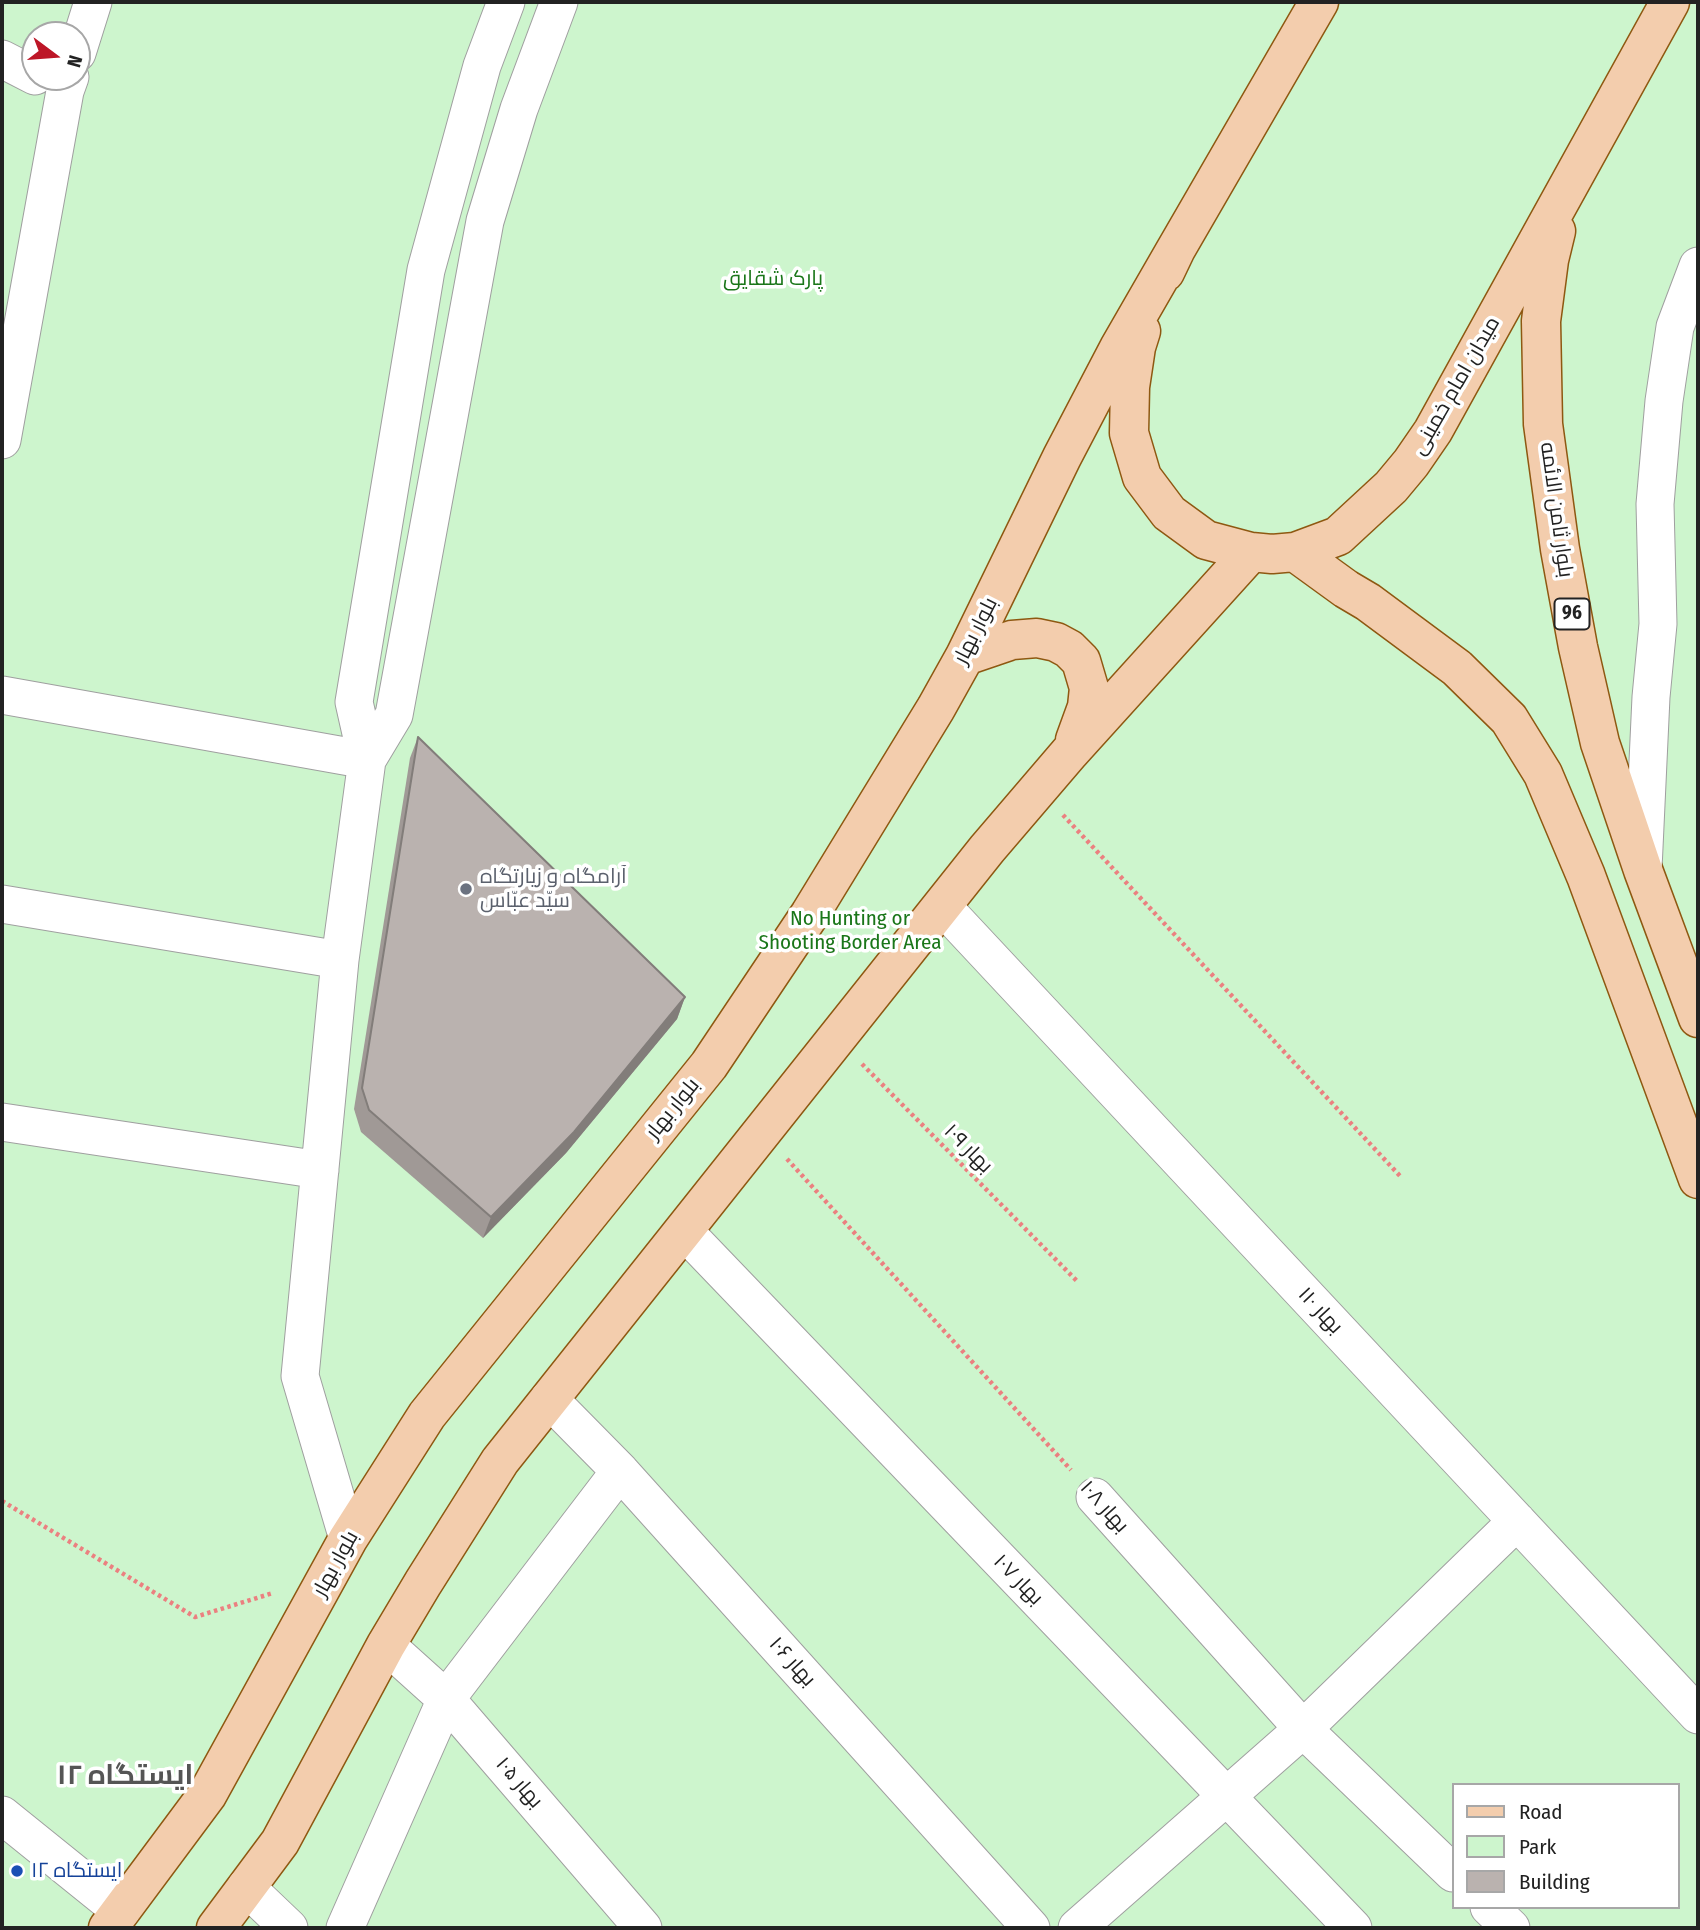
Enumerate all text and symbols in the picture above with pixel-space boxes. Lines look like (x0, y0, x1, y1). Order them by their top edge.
north arrow (21, 21, 91, 91)
text: N (62, 53, 87, 70)
park label: پارک شقایق (723, 266, 823, 292)
street label: میدان امام خمینی (1406, 312, 1506, 460)
street label: بلوار ثامن الائمه (1534, 441, 1578, 579)
street label: بلوار بهار (949, 593, 1003, 669)
road number: 96 (1554, 598, 1590, 629)
place label: آرامگاه و زیارتگاه سیّد عبّاس (480, 864, 627, 914)
marker: آرامگاه و زیارتگاه سیّد عبّاس (458, 881, 474, 897)
park label: No Hunting or Shooting Border Area (758, 906, 942, 956)
street label: بلوار بهار (641, 1073, 705, 1145)
street label: بهار ۱۰۹ (938, 1119, 998, 1179)
street label: بهار ۱۱۰ (1292, 1283, 1348, 1339)
street label: بهار ۱۰۸ (1074, 1476, 1134, 1538)
street label: بلوار بهار (308, 1527, 364, 1601)
street label: بهار ۱۰۷ (988, 1549, 1048, 1611)
street label: بهار ۱۰۶ (763, 1632, 821, 1692)
street label: بهار ۱۰۵ (490, 1752, 548, 1814)
district label: ایستگاه ۱۲ (57, 1759, 193, 1793)
legend (1452, 1783, 1679, 1909)
text: Road (1519, 1799, 1563, 1825)
text: Park (1519, 1834, 1556, 1860)
place label: ایستگاه ۱۲ (31, 1858, 122, 1884)
marker: ایستگاه ۱۲ (9, 1863, 25, 1879)
text: Building (1519, 1869, 1590, 1895)

